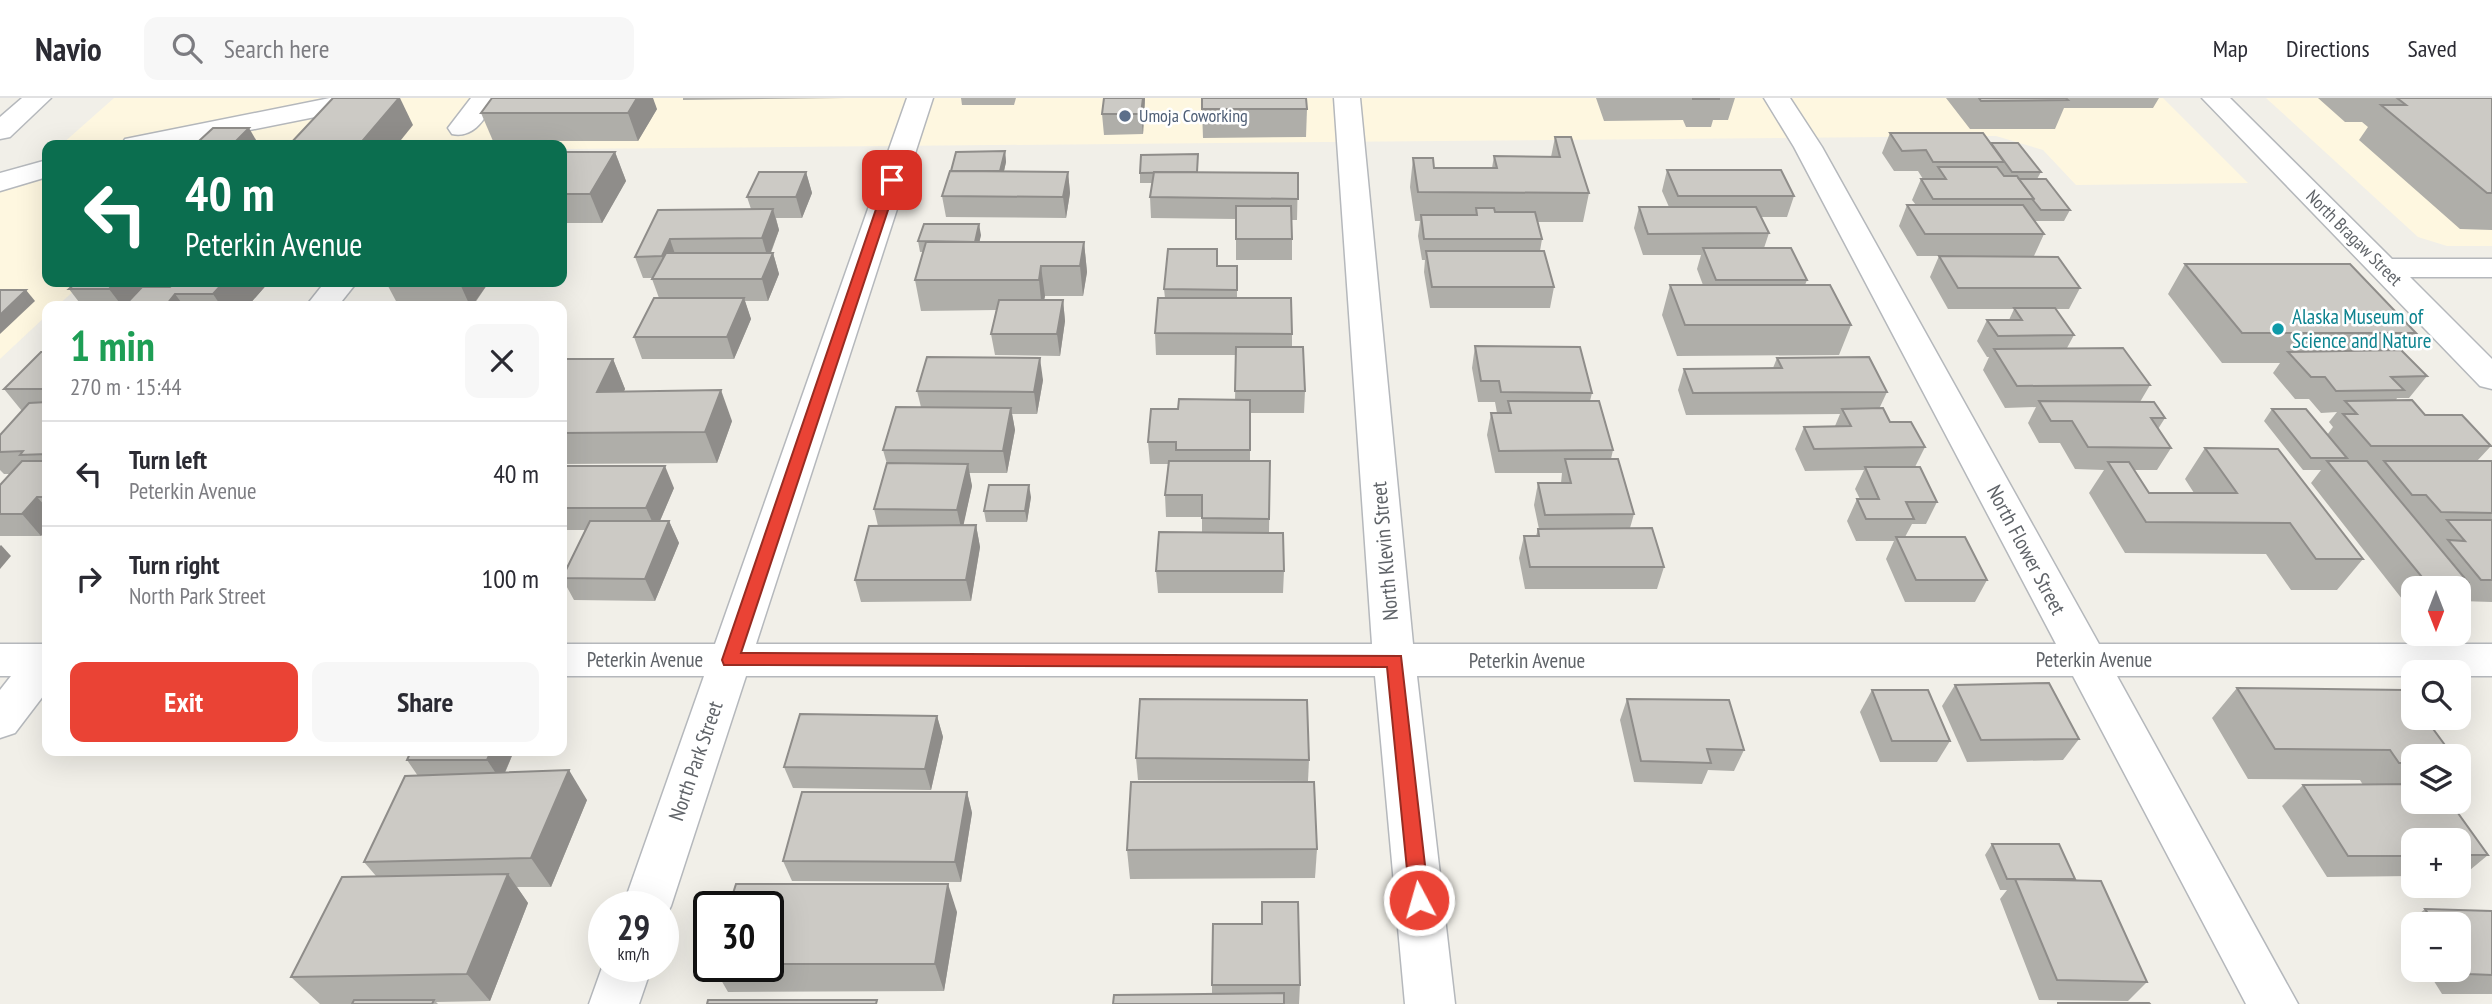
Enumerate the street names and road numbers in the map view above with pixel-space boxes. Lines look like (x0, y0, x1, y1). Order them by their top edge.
street label: North Bragaw Street (2302, 185, 2407, 291)
street label: North Klevin Street (1365, 480, 1404, 622)
street label: North Flower Street (1981, 480, 2072, 619)
street label: Peterkin Avenue (587, 646, 703, 673)
street label: Peterkin Avenue (2036, 646, 2152, 673)
street label: Peterkin Avenue (1469, 647, 1585, 674)
street label: North Park Street (662, 697, 729, 824)

